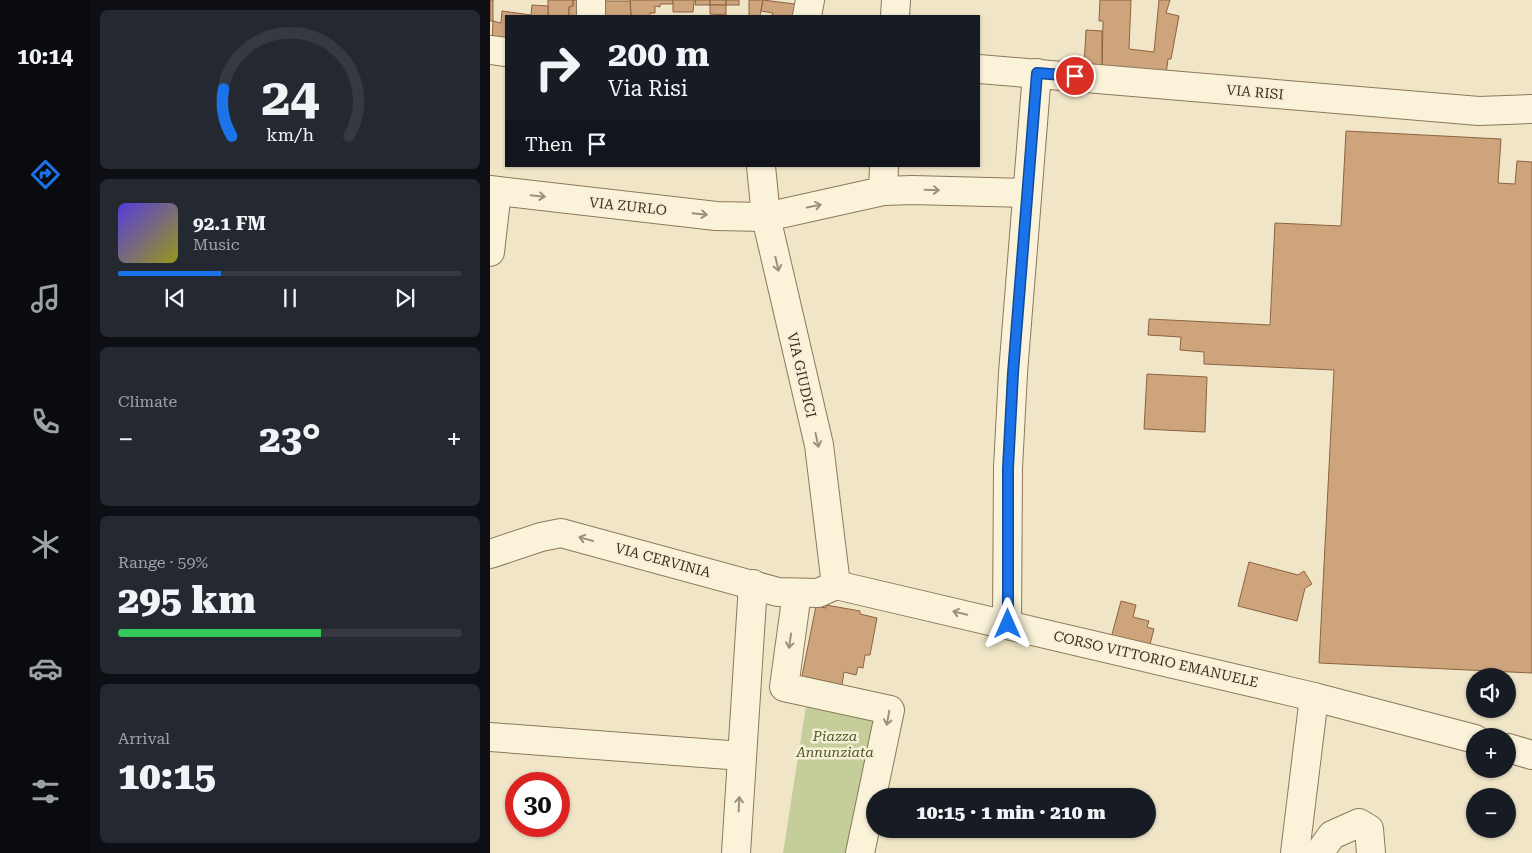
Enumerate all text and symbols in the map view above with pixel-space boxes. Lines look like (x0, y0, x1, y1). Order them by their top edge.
text: 200 m (608, 34, 709, 75)
icon: right (525, 35, 590, 100)
text: 10:14 (17, 44, 73, 69)
pin (1054, 55, 1096, 97)
icon: arrive (1061, 62, 1089, 90)
text: 24 (261, 67, 319, 128)
text: Via Risi (608, 76, 688, 101)
street label: VIA RISI (1226, 82, 1284, 102)
text: km/h (266, 124, 314, 145)
icon: arrive (583, 130, 611, 158)
text: Then (525, 133, 573, 156)
icon: directions (28, 157, 63, 192)
one-way arrow (923, 186, 939, 195)
one-way arrow (530, 191, 546, 201)
street label: VIA ZURLO (588, 194, 668, 218)
one-way arrow (806, 201, 822, 210)
one-way arrow (692, 209, 708, 219)
text: 92.1 FM (193, 212, 266, 235)
text: Music (193, 235, 240, 254)
one-way arrow (773, 256, 782, 272)
icon: music (28, 281, 63, 316)
icon: previous (161, 284, 189, 312)
icon: pause (276, 284, 304, 312)
icon: next (391, 284, 419, 312)
street label: VIA GIUDICI (784, 331, 820, 419)
text: Climate (118, 392, 177, 411)
icon: phone (28, 404, 63, 439)
text: 23° (259, 417, 321, 461)
text: − (118, 423, 134, 456)
text: + (446, 423, 462, 456)
one-way arrow (813, 431, 822, 447)
icon: climate (28, 527, 63, 562)
one-way arrow (579, 534, 595, 544)
street label: VIA CERVINIA (614, 540, 713, 580)
text: Range · 59% (118, 553, 208, 572)
text: 295 km (118, 578, 256, 622)
position arrow (981, 597, 1033, 649)
one-way arrow (953, 608, 969, 617)
street label: CORSO VITTORIO EMANUELE (1052, 628, 1260, 690)
one-way arrow (785, 633, 795, 649)
icon: car (28, 651, 63, 686)
map controls (1466, 668, 1516, 838)
button: sound (1466, 668, 1516, 718)
one-way arrow (882, 709, 892, 725)
park label: Piazza Annunziata (795, 728, 874, 760)
button: + (1466, 728, 1516, 778)
text: Arrival (118, 729, 170, 748)
text: 10:15 (118, 754, 216, 798)
speed limit sign: 30 (505, 772, 570, 837)
icon: filters (28, 774, 63, 809)
button: − (1466, 788, 1516, 838)
one-way arrow (734, 797, 743, 813)
text: 10:15 · 1 min · 210 m (916, 801, 1106, 824)

